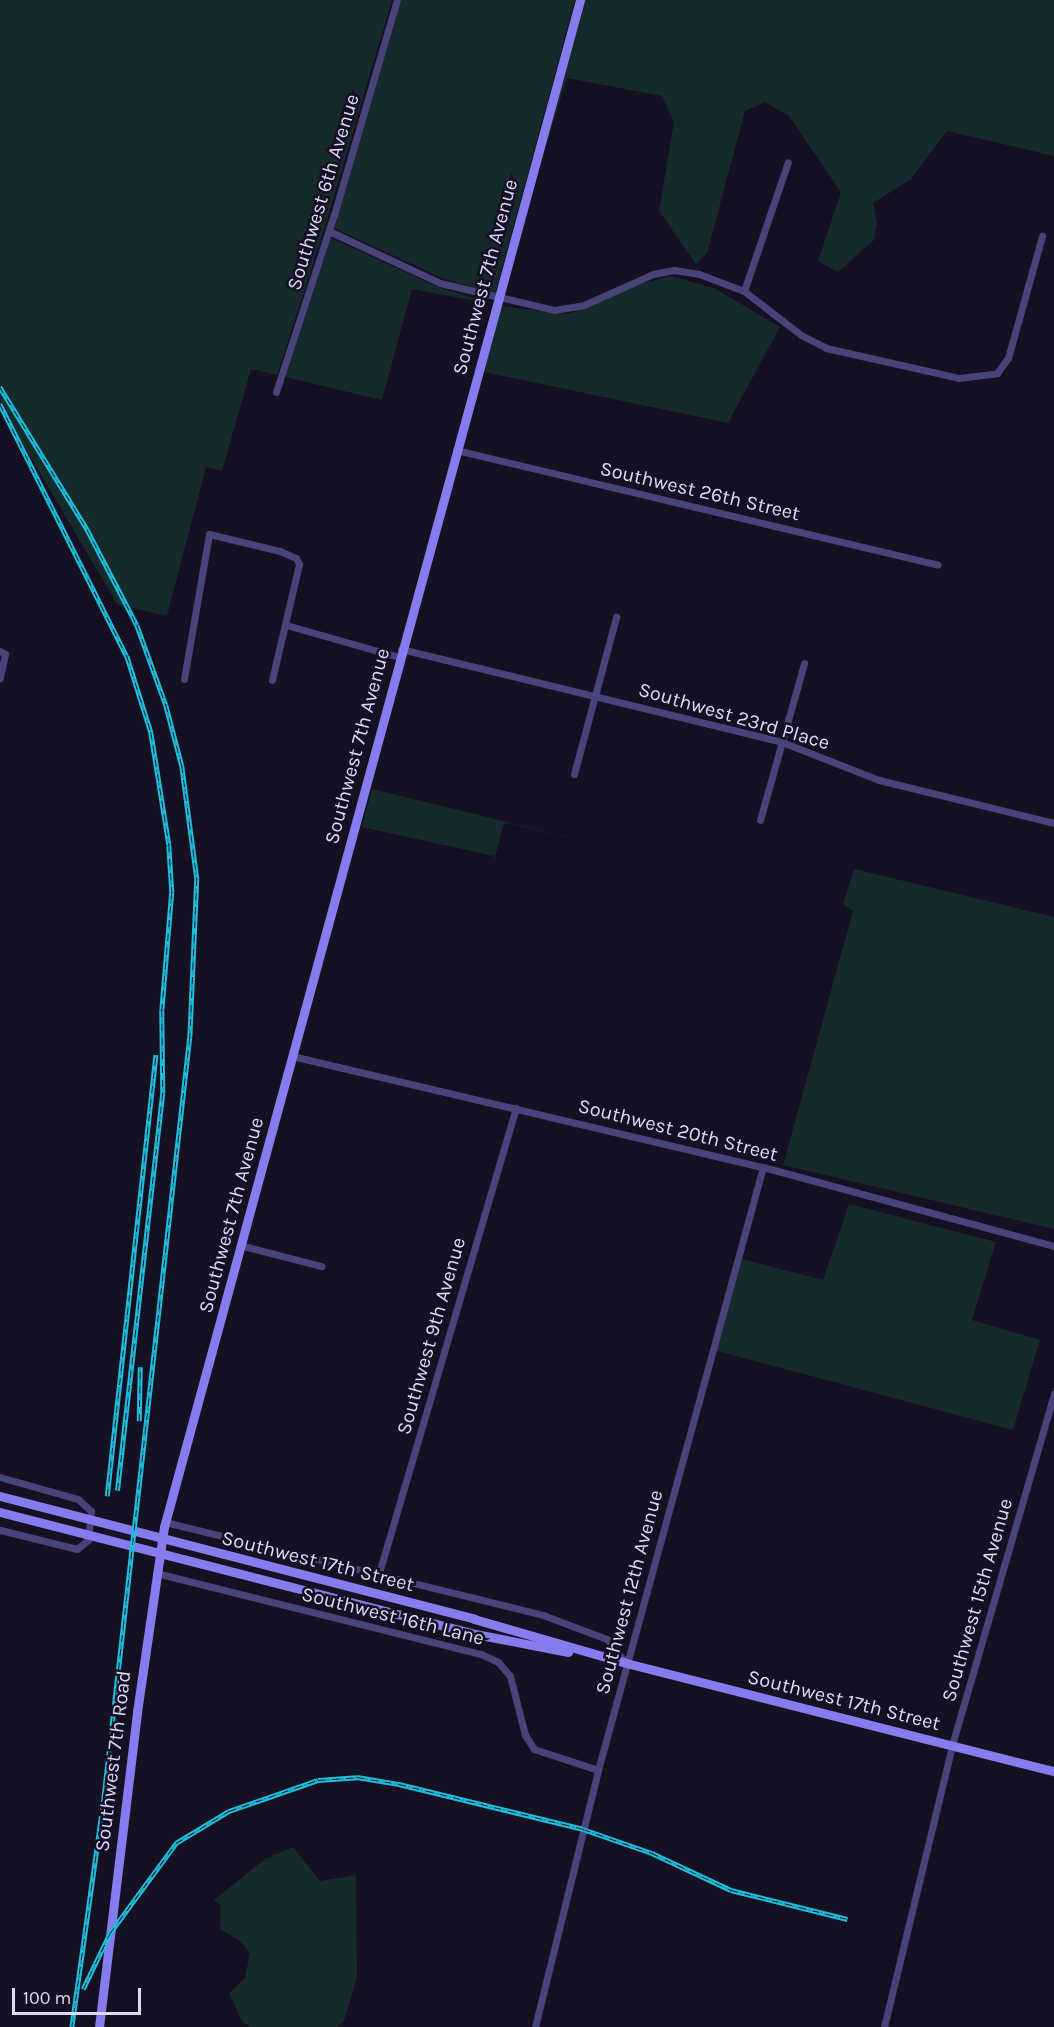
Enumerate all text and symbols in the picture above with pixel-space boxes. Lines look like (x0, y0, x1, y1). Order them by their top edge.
street label: Southwest 6th Avenue (282, 91, 364, 293)
street label: Southwest 7th Avenue (447, 176, 523, 378)
street label: Southwest 26th Street (598, 456, 802, 526)
street label: Southwest 7th Avenue (319, 645, 395, 847)
street label: Southwest 23rd Place (636, 677, 832, 755)
street label: Southwest 20th Street (576, 1094, 780, 1166)
street label: Southwest 7th Avenue (193, 1114, 269, 1316)
street label: Southwest 9th Avenue (391, 1235, 471, 1437)
street label: Southwest 12th Avenue (590, 1487, 668, 1697)
street label: Southwest 15th Avenue (936, 1496, 1018, 1704)
street label: Southwest 17th Street (219, 1525, 417, 1597)
street label: Southwest 16th Lane (299, 1582, 487, 1650)
street label: Southwest 17th Street (745, 1664, 943, 1736)
street label: Southwest 7th Road (90, 1669, 136, 1853)
scale bar (15, 1976, 144, 2014)
text: 100 m (23, 1987, 71, 2009)

